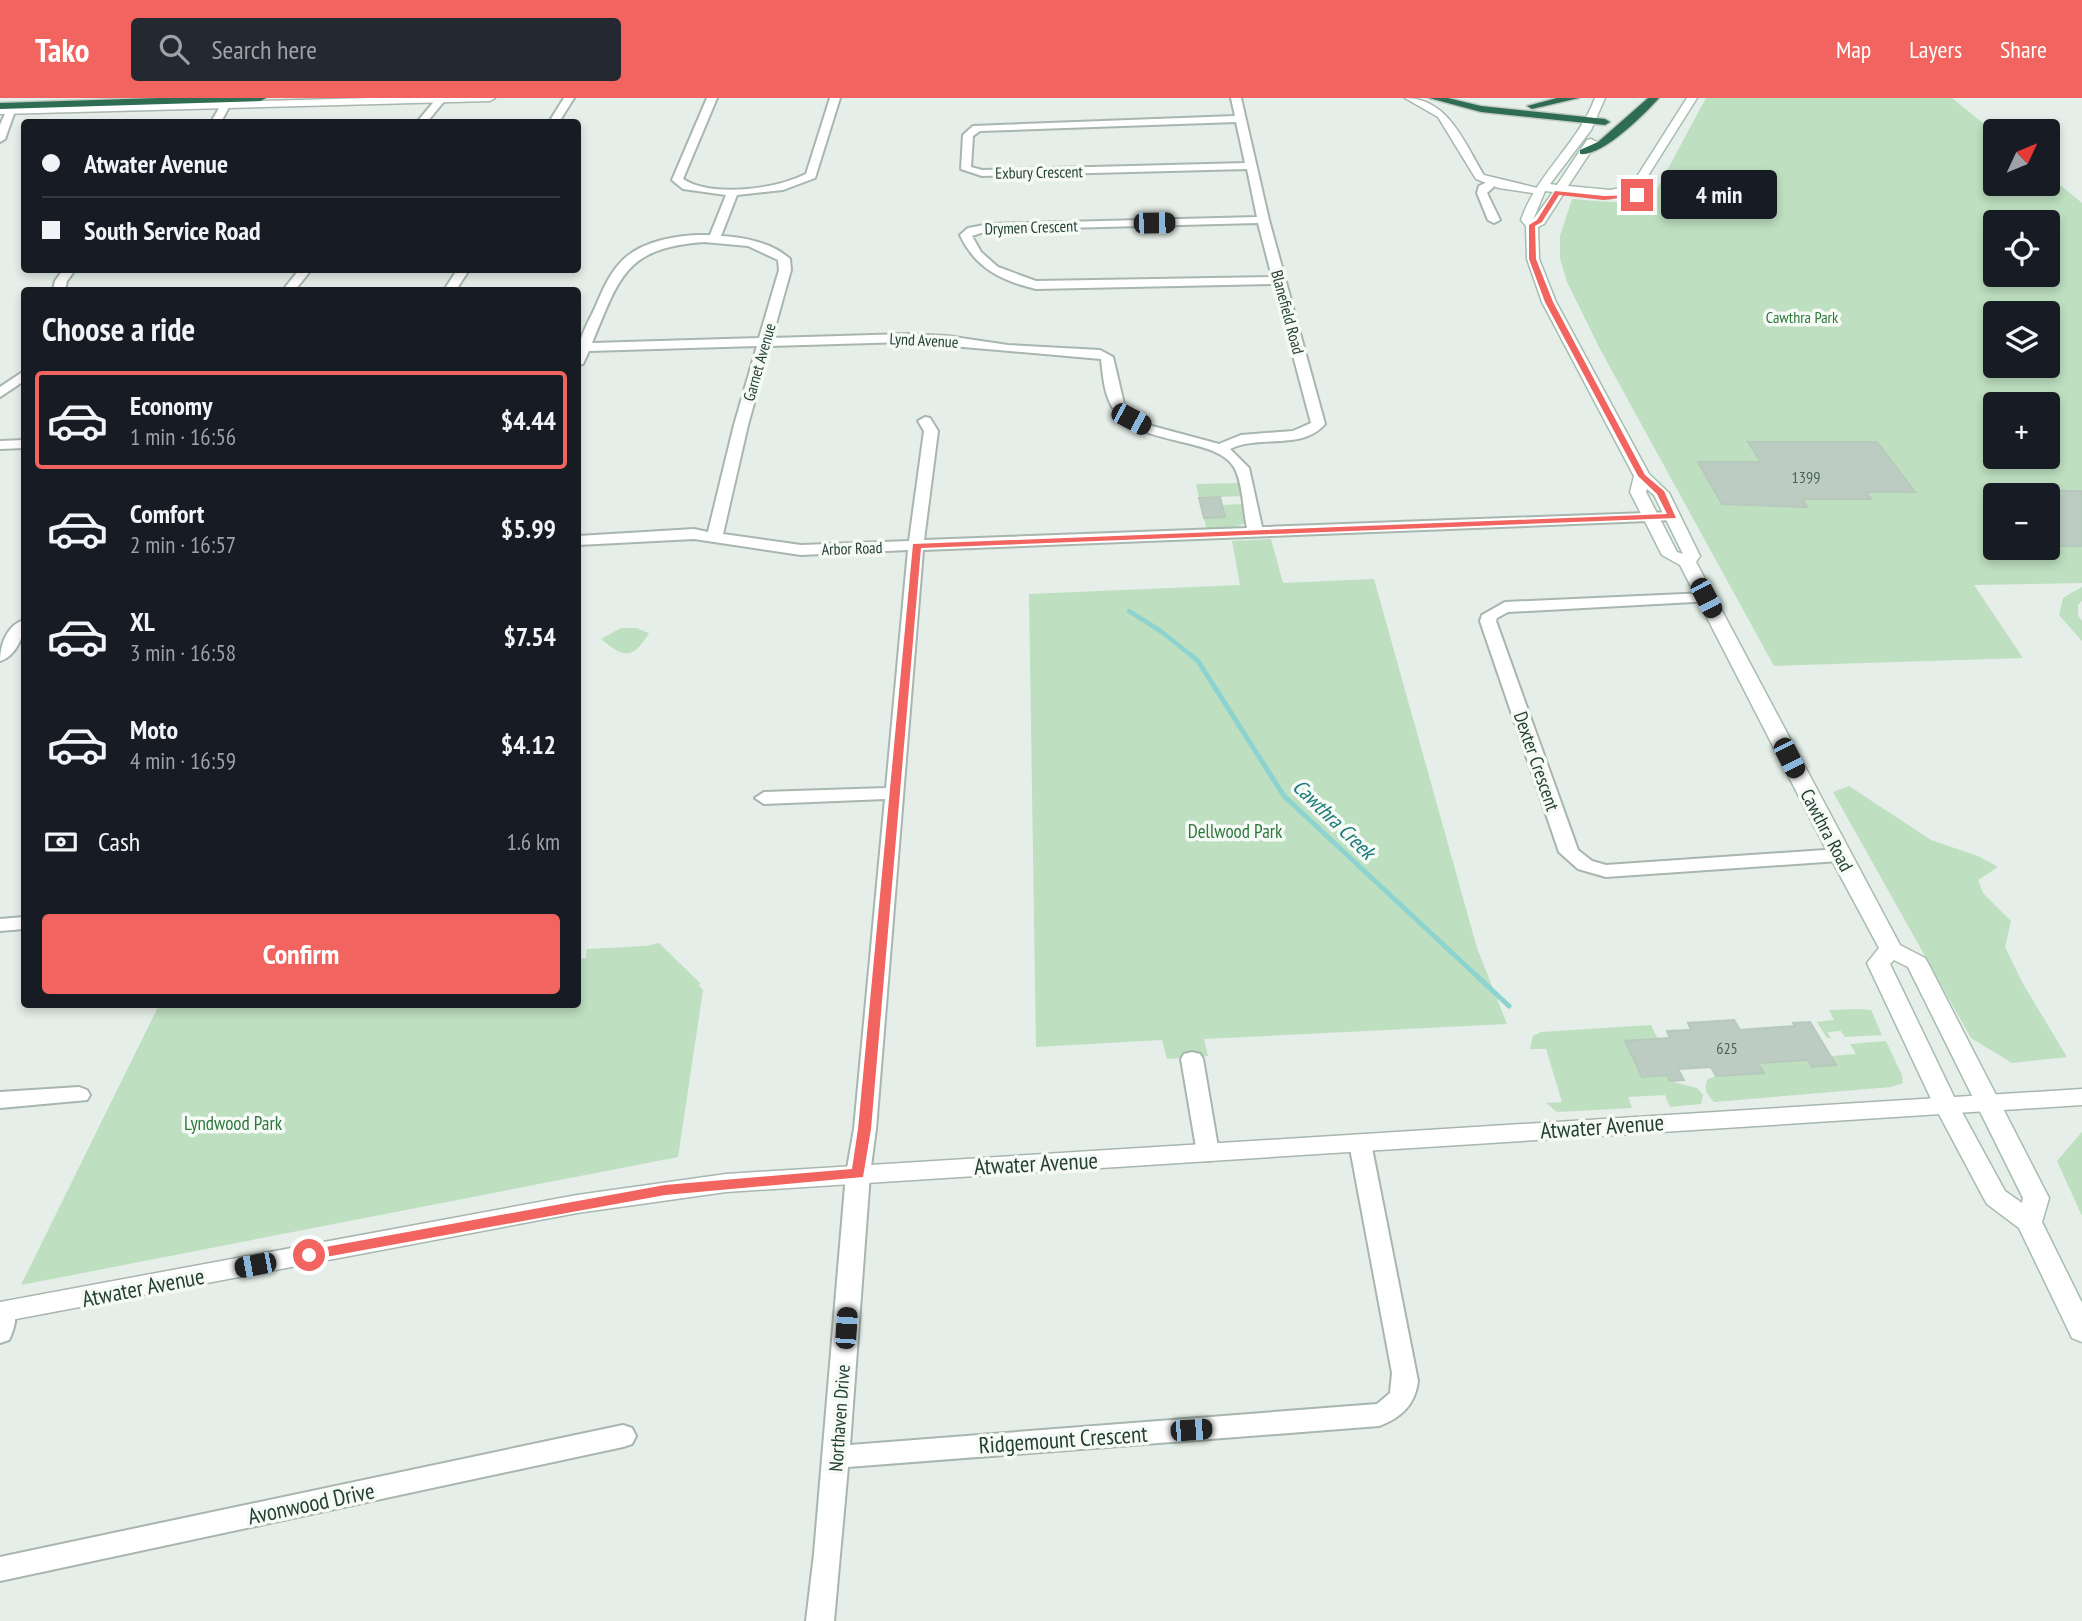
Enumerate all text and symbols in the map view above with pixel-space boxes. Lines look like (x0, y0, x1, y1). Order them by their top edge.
search box (131, 18, 621, 81)
text: Tako (35, 28, 89, 71)
icon: search (155, 30, 193, 68)
text: Search here (211, 33, 317, 66)
text: Map (1836, 34, 1871, 65)
text: Layers (1909, 34, 1962, 65)
text: Share (2000, 34, 2047, 65)
north arrow (1983, 119, 2060, 196)
map controls (1983, 119, 2060, 560)
text: Atwater Avenue (84, 147, 228, 180)
street label: Exbury Crescent (995, 161, 1084, 183)
callout: 4 min (1662, 170, 1777, 220)
route end (1621, 179, 1653, 211)
text: 4 min (1696, 180, 1742, 209)
button: locate (1983, 210, 2060, 287)
car (1133, 212, 1176, 234)
text: South Service Road (84, 214, 261, 247)
street label: Drymen Crescent (984, 215, 1079, 239)
street label: Blanefield Road (1267, 268, 1309, 356)
button: layers (1983, 301, 2060, 378)
park label: Cawthra Park (1766, 307, 1839, 327)
text: Choose a ride (42, 308, 195, 350)
street label: Garnet Avenue (738, 321, 780, 403)
street label: Lynd Avenue (889, 328, 959, 352)
icon: car (46, 389, 109, 452)
text: Economy (130, 389, 212, 422)
button: + (1983, 392, 2060, 469)
car (1108, 400, 1155, 438)
text: $4.44 (501, 404, 556, 437)
text: 1 min · 16:56 (130, 422, 236, 451)
house number: 1399 (1792, 467, 1820, 487)
button: − (1983, 483, 2060, 560)
icon: car (46, 497, 109, 560)
text: Comfort (130, 497, 204, 530)
text: $5.99 (501, 512, 556, 545)
text: 2 min · 16:57 (130, 530, 236, 559)
street label: Arbor Road (821, 537, 883, 559)
car (1687, 575, 1726, 621)
icon: car (46, 605, 109, 668)
text: XL (130, 605, 155, 638)
text: $7.54 (503, 620, 556, 653)
text: 3 min · 16:58 (130, 638, 236, 667)
street label: Dexter Crescent (1509, 708, 1565, 814)
icon: car (46, 713, 109, 776)
text: Moto (130, 713, 178, 746)
text: $4.12 (501, 728, 556, 761)
car (1771, 735, 1808, 781)
text: 4 min · 16:59 (130, 746, 236, 775)
water label: Cawthra Creek (1287, 773, 1383, 867)
street label: Cawthra Road (1795, 785, 1859, 875)
park label: Dellwood Park (1188, 819, 1283, 843)
icon: cash (42, 823, 80, 861)
text: Cash (98, 825, 140, 858)
text: 1.6 km (506, 827, 560, 856)
button: Confirm (42, 914, 560, 994)
house number: 625 (1716, 1038, 1738, 1058)
street label: Atwater Avenue (1539, 1107, 1665, 1145)
park label: Lyndwood Park (184, 1111, 283, 1135)
street label: Atwater Avenue (973, 1145, 1099, 1181)
route start (293, 1239, 325, 1271)
car (233, 1251, 278, 1279)
street label: Atwater Avenue (79, 1261, 207, 1313)
car (835, 1306, 858, 1350)
street label: Northaven Drive (823, 1363, 855, 1472)
car (1170, 1418, 1213, 1442)
street label: Ridgemount Crescent (978, 1419, 1149, 1459)
street label: Avonwood Drive (245, 1475, 377, 1531)

